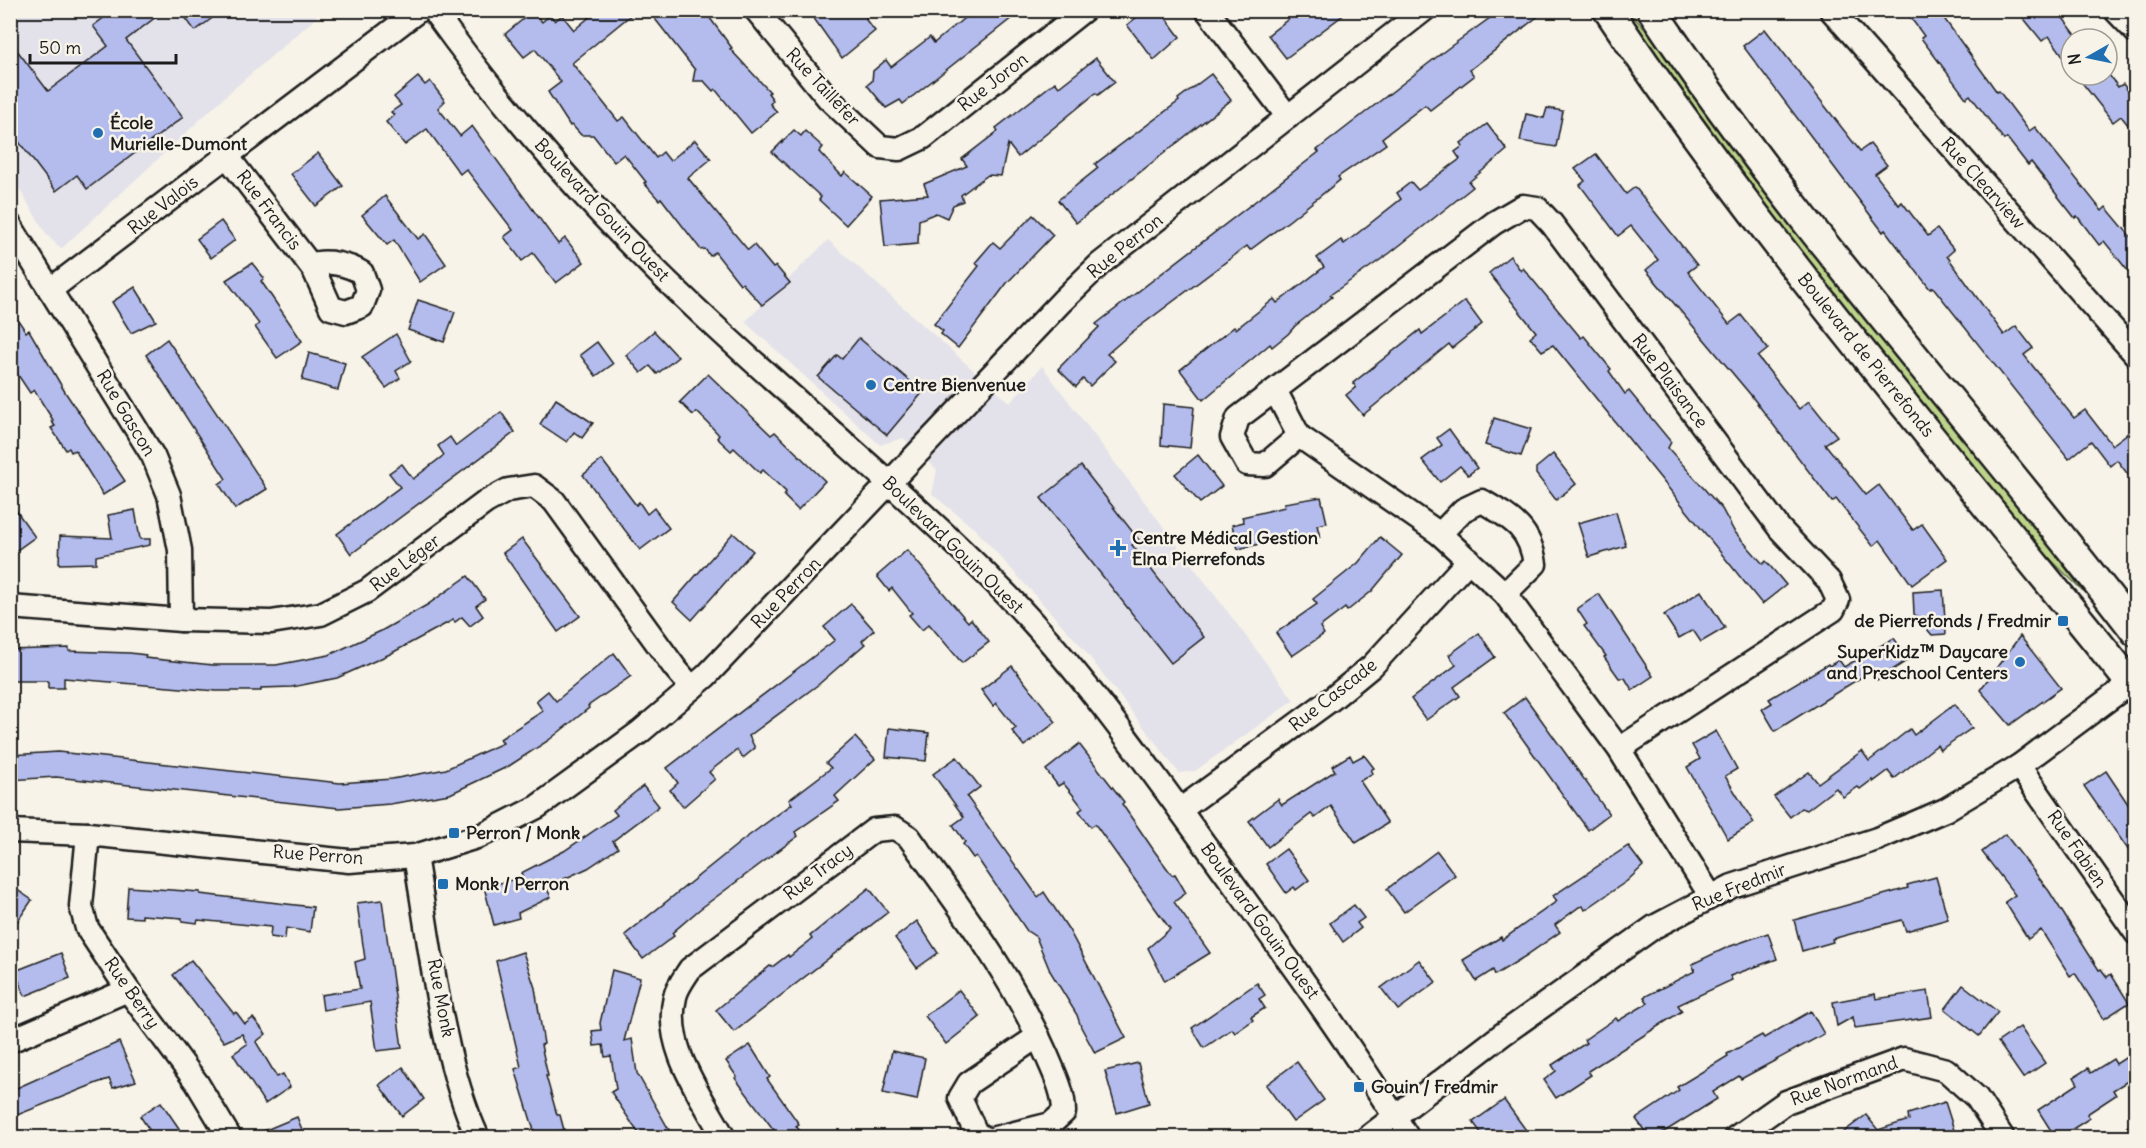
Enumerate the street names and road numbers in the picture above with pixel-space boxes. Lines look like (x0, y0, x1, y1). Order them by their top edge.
street label: Rue Taillefer (781, 43, 866, 131)
street label: Rue Joron (953, 47, 1032, 116)
street label: Rue Clearview (1936, 132, 2031, 233)
street label: Boulevard Gouin Ouest (530, 133, 675, 286)
street label: Rue Francis (232, 165, 307, 254)
street label: Rue Valois (123, 170, 202, 239)
street label: Rue Perron (1082, 208, 1167, 283)
street label: Boulevard de Pierrefonds (1793, 268, 1940, 442)
street label: Rue Plaisance (1627, 329, 1713, 432)
street label: Rue Gascon (92, 365, 161, 460)
street label: Boulevard Gouin Ouest (878, 471, 1029, 618)
street label: Rue Léger (365, 528, 445, 596)
street label: Rue Perron (746, 552, 825, 633)
street label: Rue Cascade (1284, 653, 1381, 736)
street label: Rue Fabien (2042, 805, 2112, 892)
street label: Rue Tracy (779, 838, 857, 905)
street label: Boulevard Gouin Ouest (1196, 838, 1325, 1003)
street label: Rue Perron (272, 840, 364, 869)
street label: Rue Fredmir (1688, 857, 1790, 916)
street label: Rue Berry (99, 952, 165, 1033)
street label: Rue Monk (423, 956, 460, 1039)
street label: Rue Normand (1787, 1050, 1901, 1111)

